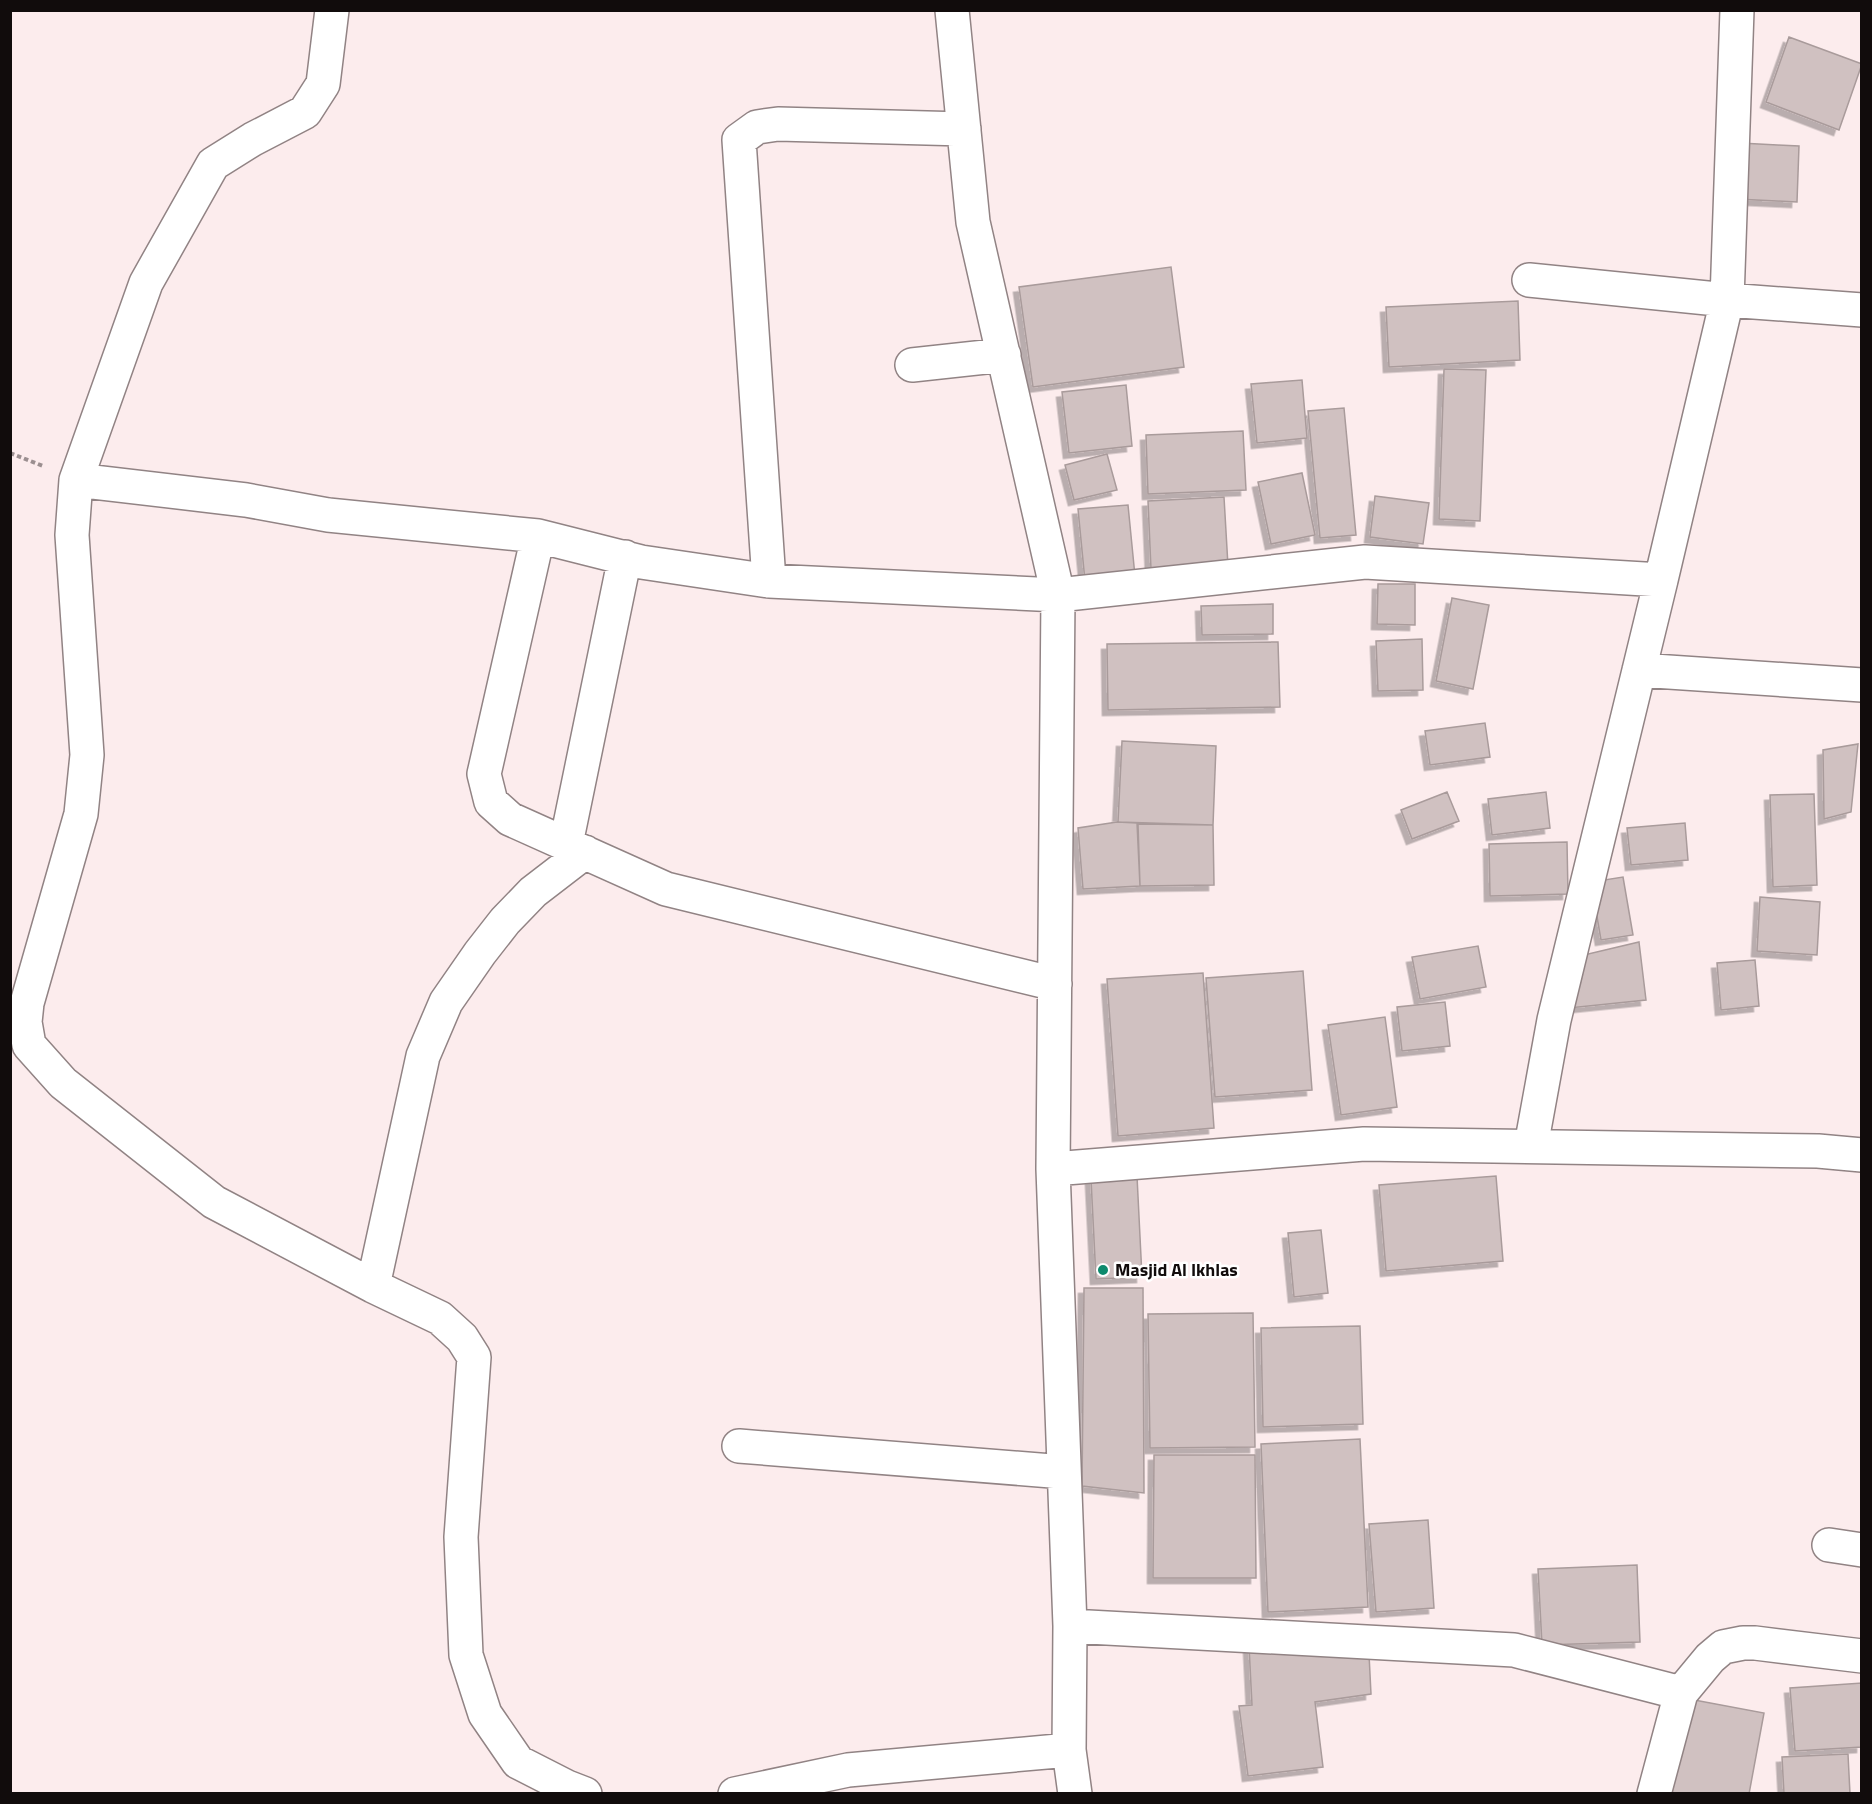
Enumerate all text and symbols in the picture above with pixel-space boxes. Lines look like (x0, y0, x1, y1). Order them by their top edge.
place label: Masjid Al Ikhlas (1115, 1256, 1238, 1283)
marker: Masjid Al Ikhlas (1096, 1263, 1110, 1277)

